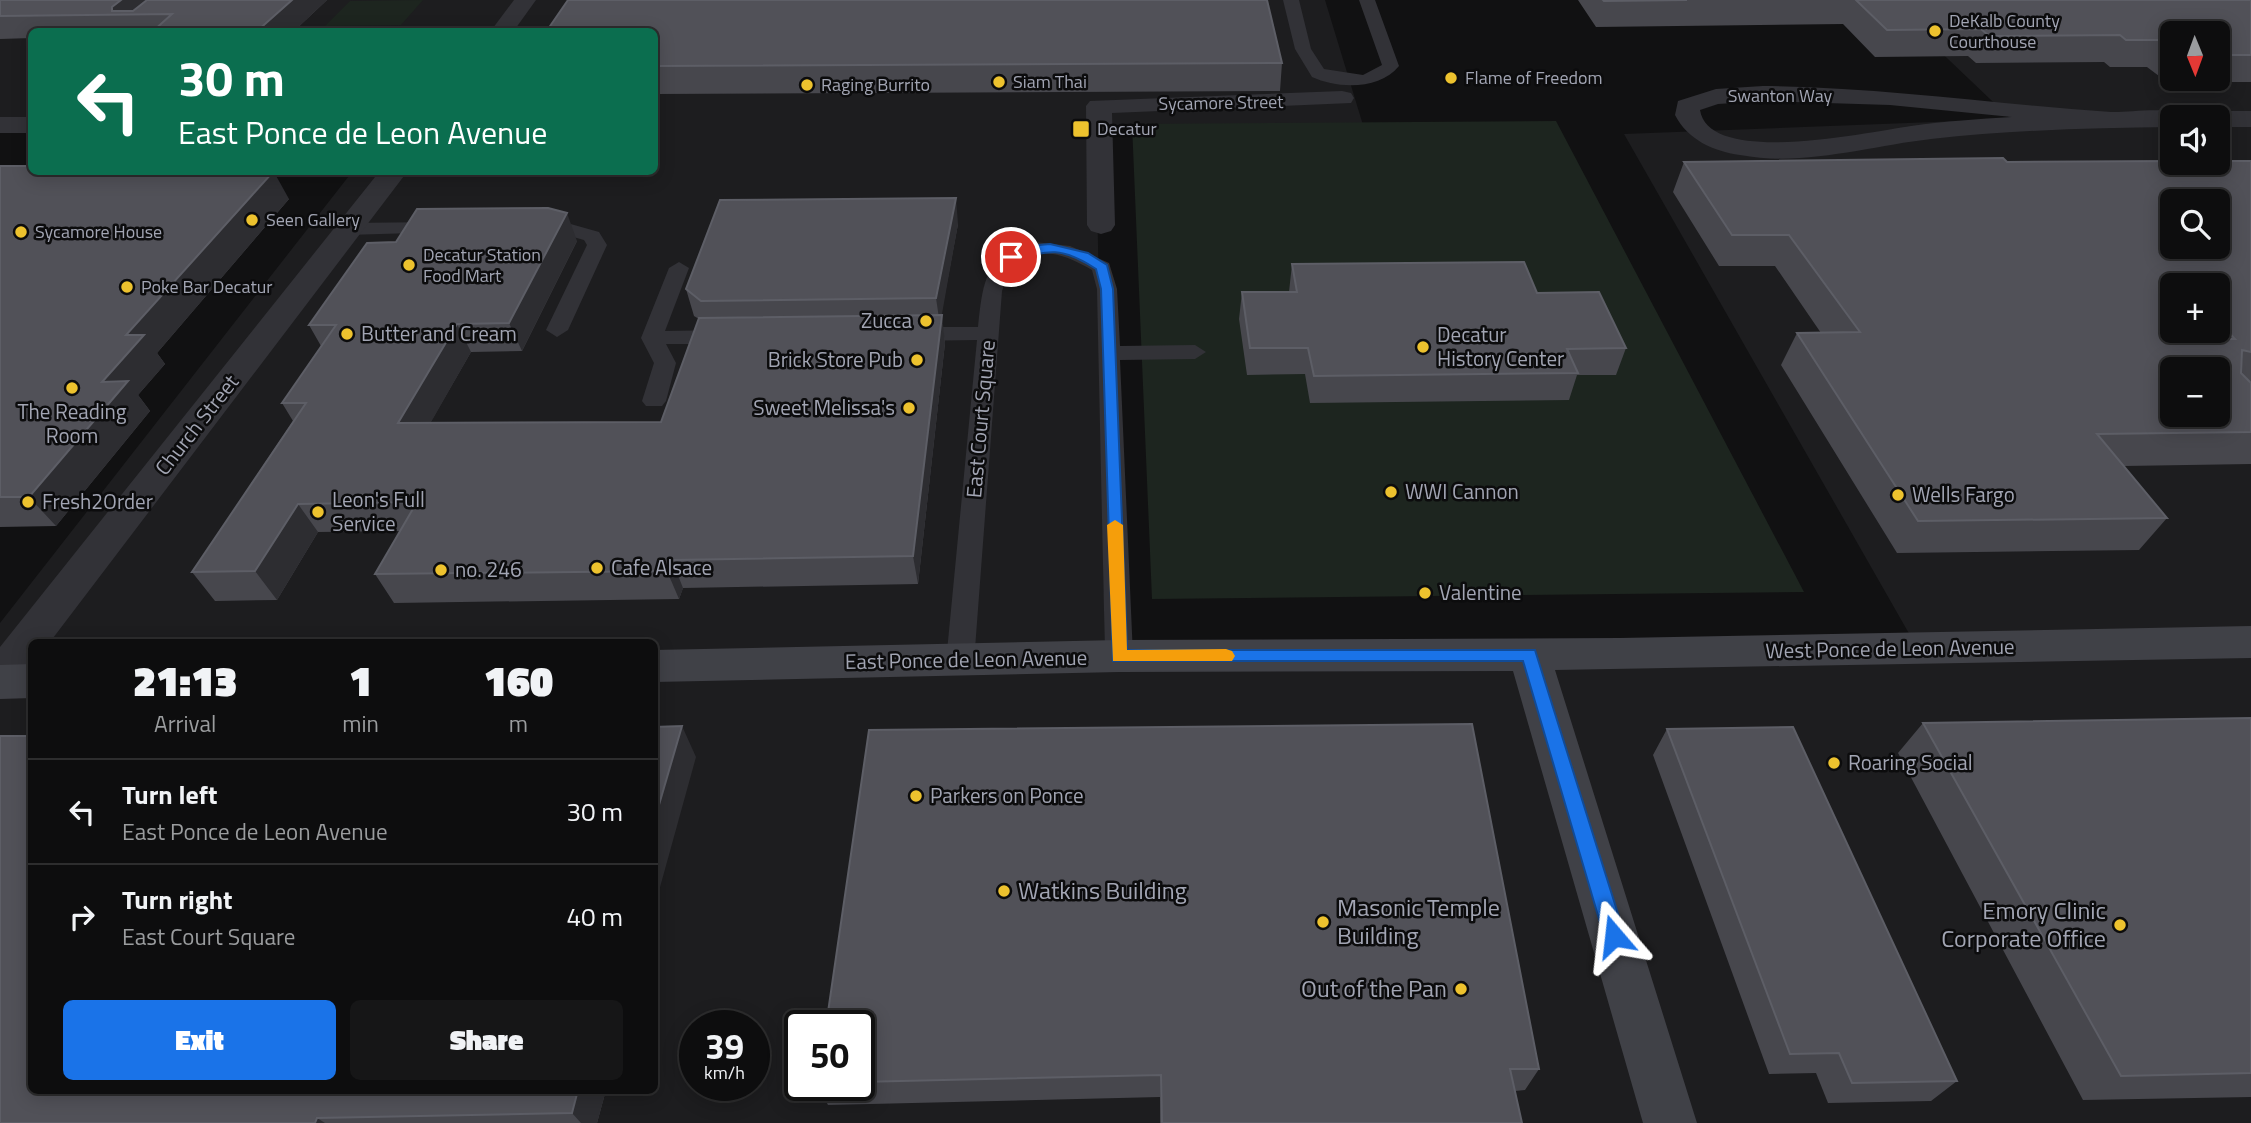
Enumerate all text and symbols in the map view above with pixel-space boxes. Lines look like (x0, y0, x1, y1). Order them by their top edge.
place label: DeKalb County Courthouse (1949, 7, 2060, 55)
north arrow (2160, 21, 2230, 91)
map controls (2160, 21, 2230, 427)
marker: DeKalb County Courthouse (1927, 23, 1943, 39)
text: 30 m (178, 40, 285, 115)
icon: left (63, 56, 154, 147)
place label: Flame of Freedom (1465, 64, 1603, 91)
place label: Siam Thai (1013, 68, 1087, 95)
marker: Flame of Freedom (1443, 70, 1459, 86)
place label: Raging Burrito (821, 71, 930, 98)
marker: Siam Thai (991, 74, 1007, 90)
marker: Raging Burrito (799, 77, 815, 93)
street label: Swanton Way (1728, 82, 1833, 109)
street label: Sycamore Street (1158, 88, 1284, 117)
button: sound (2160, 105, 2230, 175)
text: East Ponce de Leon Avenue (178, 108, 547, 156)
place label: Decatur (1097, 115, 1157, 142)
marker: Decatur (1071, 119, 1091, 139)
button: search (2160, 189, 2230, 259)
place label: Seen Gallery (266, 206, 360, 233)
marker: Seen Gallery (244, 212, 260, 228)
place label: Sycamore House (35, 218, 162, 245)
marker: Sycamore House (13, 224, 29, 240)
pin (981, 227, 1041, 287)
icon: arrive (992, 238, 1030, 276)
place label: Decatur Station Food Mart (423, 241, 541, 289)
marker: Decatur Station Food Mart (401, 257, 417, 273)
place label: Poke Bar Decatur (141, 273, 273, 300)
button: + (2160, 273, 2230, 343)
marker: Poke Bar Decatur (119, 279, 135, 295)
place label: Zucca (861, 304, 912, 336)
marker: Zucca (918, 313, 934, 329)
place label: Butter and Cream (361, 317, 517, 349)
place label: Decatur History Center (1437, 318, 1564, 374)
marker: Butter and Cream (339, 326, 355, 342)
street label: East Court Square (957, 339, 1003, 499)
marker: Decatur History Center (1415, 339, 1431, 355)
place label: Brick Store Pub (768, 343, 903, 375)
marker: Brick Store Pub (909, 352, 925, 368)
button: − (2160, 357, 2230, 427)
street label: Church Street (147, 367, 246, 482)
marker: The Reading Room (64, 380, 80, 396)
place label: Sweet Melissa's (753, 391, 895, 423)
place label: The Reading Room (17, 395, 127, 451)
marker: Sweet Melissa's (901, 400, 917, 416)
place label: WWI Cannon (1405, 475, 1519, 507)
place label: Wells Fargo (1912, 478, 2015, 510)
place label: Leon's Full Service (332, 483, 425, 539)
marker: WWI Cannon (1383, 484, 1399, 500)
place label: Fresh2Order (42, 485, 153, 517)
marker: Wells Fargo (1890, 487, 1906, 503)
marker: Fresh2Order (20, 494, 36, 510)
marker: Leon's Full Service (310, 504, 326, 520)
place label: Cafe Alsace (611, 551, 712, 583)
place label: no. 246 (455, 553, 522, 585)
marker: Cafe Alsace (589, 560, 605, 576)
marker: no. 246 (433, 562, 449, 578)
place label: Valentine (1439, 576, 1522, 608)
marker: Valentine (1417, 585, 1433, 601)
street label: West Ponce de Leon Avenue (1765, 630, 2015, 666)
street label: East Ponce de Leon Avenue (844, 641, 1087, 677)
text: 21:13 (133, 648, 237, 712)
text: 1 (349, 648, 372, 712)
text: 160 (484, 648, 553, 712)
text: Arrival (154, 706, 216, 741)
text: min (342, 706, 379, 741)
text: m (509, 706, 528, 741)
place label: Roaring Social (1848, 746, 1973, 778)
marker: Roaring Social (1826, 755, 1842, 771)
text: Turn left (122, 775, 217, 814)
place label: Parkers on Ponce (930, 779, 1084, 811)
marker: Parkers on Ponce (908, 788, 924, 804)
text: 30 m (566, 792, 623, 831)
icon: left (63, 793, 101, 831)
text: East Ponce de Leon Avenue (122, 814, 388, 849)
place label: Watkins Building (1018, 872, 1187, 908)
text: Turn right (122, 880, 233, 919)
marker: Watkins Building (996, 883, 1012, 899)
place label: Masonic Temple Building (1337, 889, 1500, 953)
place label: Emory Clinic Corporate Office (1941, 892, 2106, 956)
text: 40 m (566, 897, 623, 936)
icon: right (63, 898, 101, 936)
position arrow (1577, 899, 1651, 973)
marker: Masonic Temple Building (1315, 914, 1331, 930)
marker: Emory Clinic Corporate Office (2112, 917, 2128, 933)
text: East Court Square (122, 919, 295, 954)
place label: Out of the Pan (1301, 970, 1447, 1006)
marker: Out of the Pan (1453, 981, 1469, 997)
button: Exit (63, 1000, 336, 1080)
button: Share (350, 1000, 623, 1080)
speed limit sign: 50 (784, 1010, 875, 1101)
text: 39 (705, 1019, 744, 1073)
text: km/h (704, 1059, 745, 1086)

